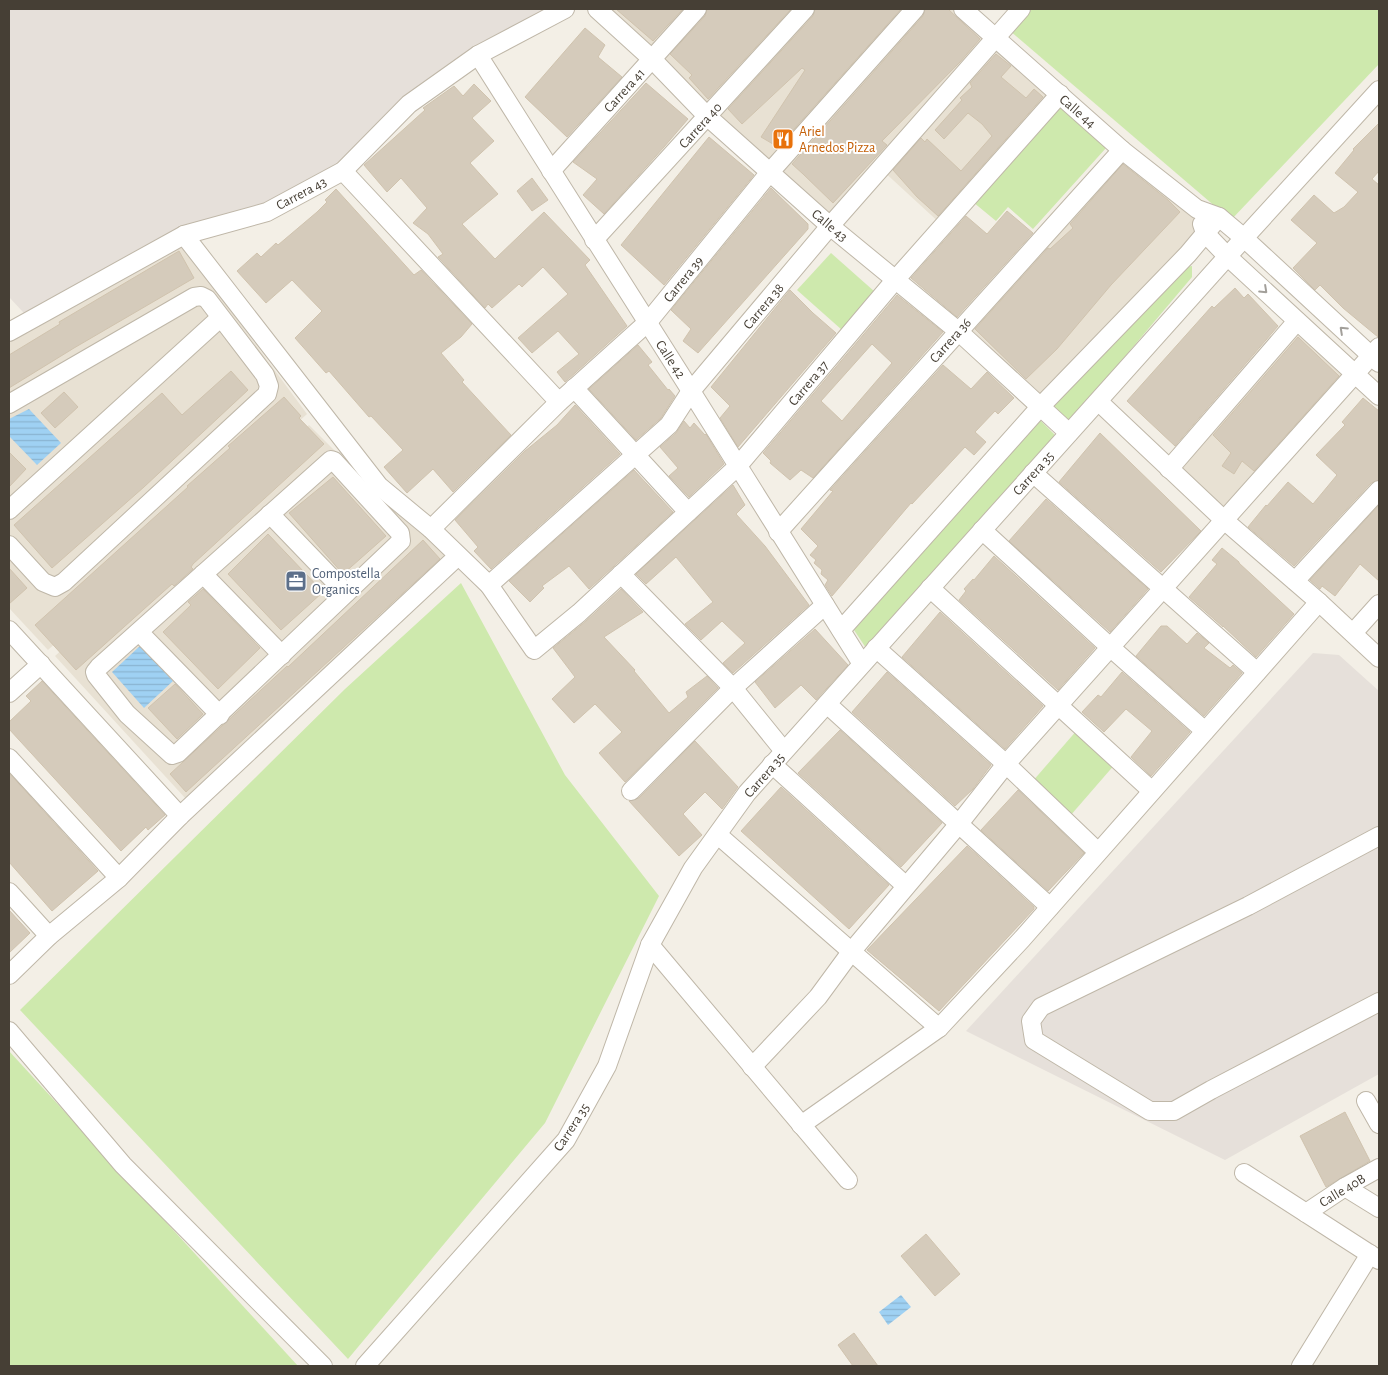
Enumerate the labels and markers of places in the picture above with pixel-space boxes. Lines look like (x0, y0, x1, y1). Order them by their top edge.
place label: Ariel Arnedos Pizza (799, 125, 876, 155)
restaurant icon: Ariel Arnedos Pizza (771, 127, 795, 151)
place label: Compostella Organics (312, 567, 381, 597)
office icon: Compostella Organics (284, 569, 308, 593)

